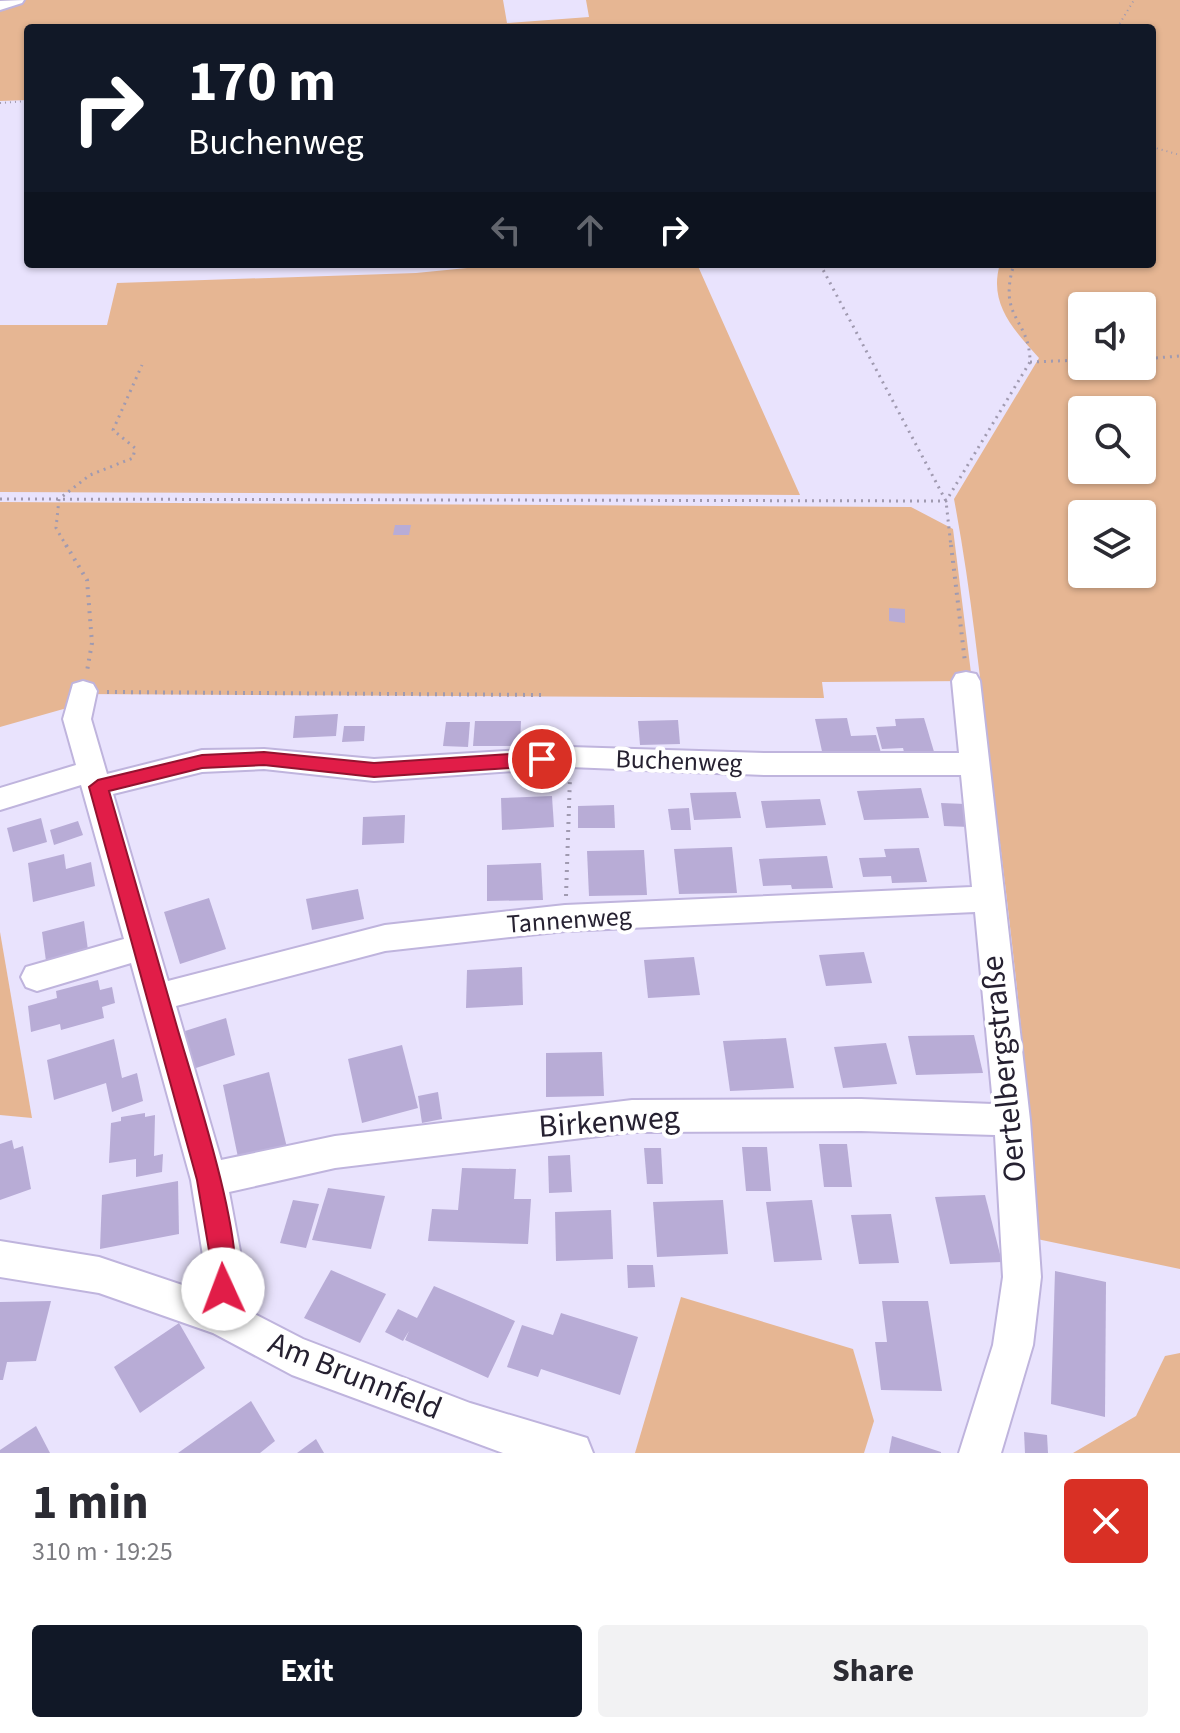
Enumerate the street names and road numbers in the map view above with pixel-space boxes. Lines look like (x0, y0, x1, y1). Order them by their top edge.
street label: Buchenweg (615, 740, 743, 782)
street label: Tannenweg (505, 897, 633, 943)
street label: Oertelbergstraße (969, 953, 1039, 1185)
street label: Birkenweg (537, 1094, 681, 1150)
street label: Am Brunnfeld (261, 1320, 449, 1432)

